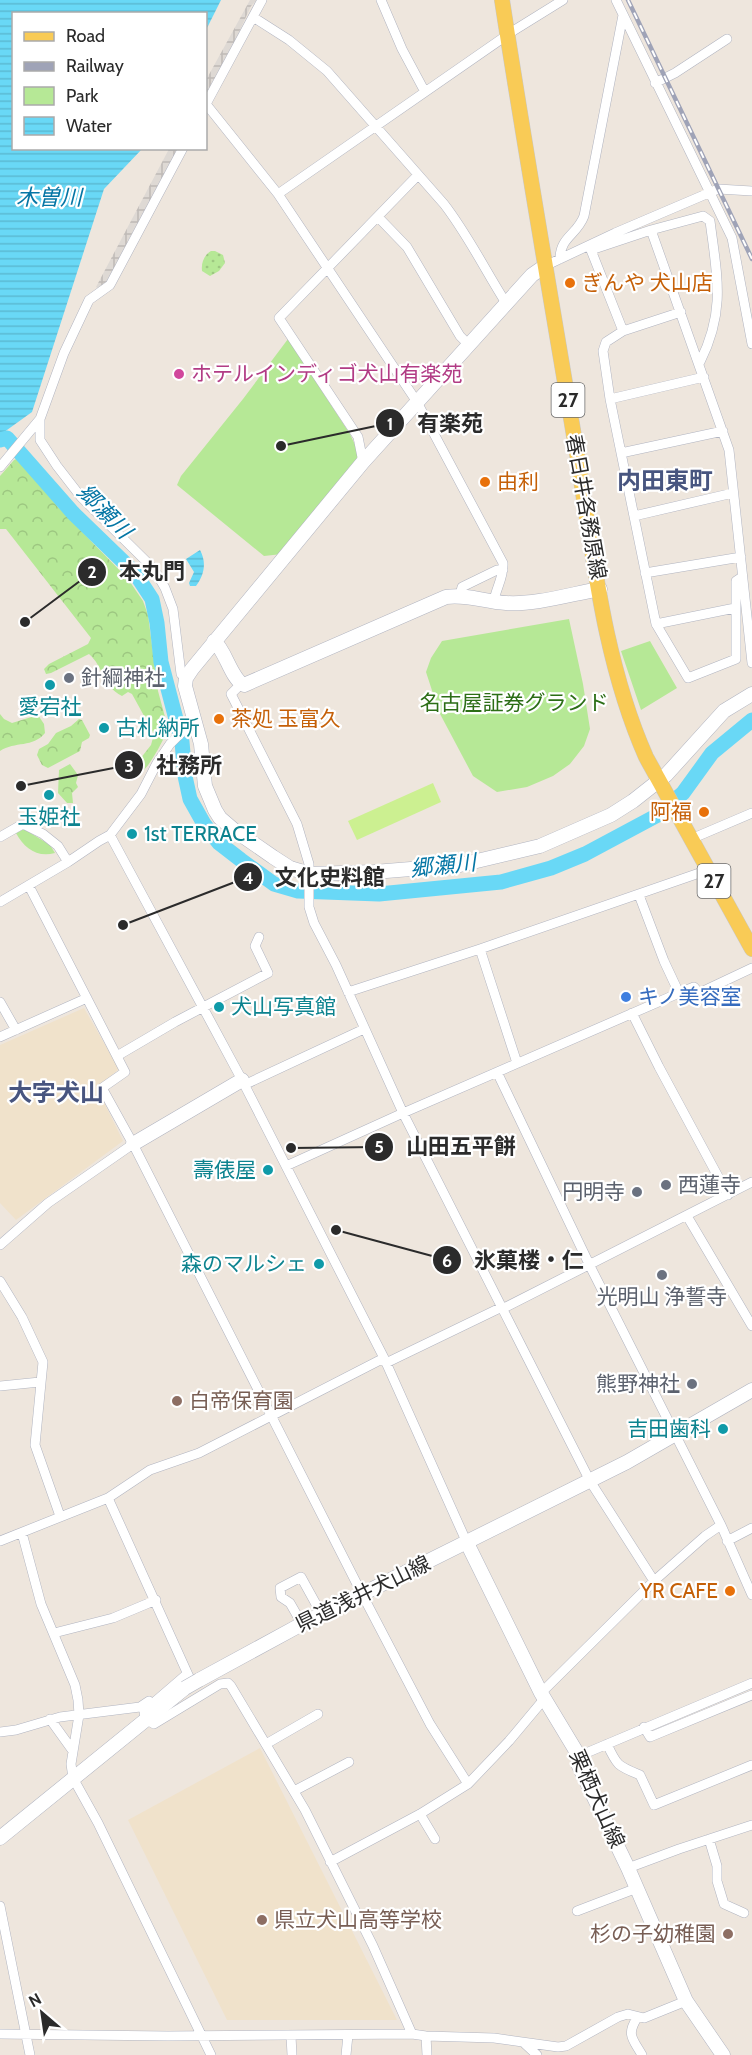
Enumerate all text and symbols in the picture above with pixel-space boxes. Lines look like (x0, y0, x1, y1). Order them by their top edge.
legend (12, 12, 207, 150)
text: Road (66, 25, 105, 47)
text: Railway (66, 55, 124, 77)
text: Park (66, 85, 99, 107)
text: Water (66, 115, 112, 137)
water label: 木曽川 (16, 184, 84, 211)
place label: ぎんや 犬山店 (582, 270, 713, 295)
marker: ぎんや 犬山店 (563, 276, 577, 290)
place label: ホテルインディゴ犬山有楽苑 (191, 361, 463, 386)
marker: ホテルインディゴ犬山有楽苑 (172, 367, 186, 381)
road number: 27 (552, 383, 584, 417)
callout: 有楽苑 (375, 403, 495, 443)
text: 有楽苑 (417, 410, 483, 437)
text: 1 (387, 413, 393, 435)
street label: 春日井各務原線 (561, 432, 612, 581)
district label: 内田東町 (617, 466, 713, 495)
place label: 由利 (497, 469, 539, 494)
marker: 由利 (478, 475, 492, 489)
water label: 郷瀬川 (72, 478, 139, 546)
callout: 本丸門 (77, 552, 197, 592)
text: 本丸門 (119, 558, 185, 585)
text: 2 (87, 561, 97, 583)
place label: 針綱神社 (81, 665, 165, 690)
marker: 針綱神社 (62, 671, 76, 685)
marker: 愛宕社 (43, 678, 57, 692)
park label: 名古屋証券グランド (420, 690, 609, 715)
place label: 愛宕社 (19, 694, 82, 719)
place label: 茶処 玉富久 (231, 706, 341, 731)
marker: 茶処 玉富久 (212, 712, 226, 726)
place label: 古札納所 (116, 715, 200, 740)
marker: 古札納所 (97, 721, 111, 735)
callout: 社務所 (114, 745, 234, 785)
text: 社務所 (156, 752, 222, 779)
text: 3 (124, 755, 134, 777)
marker: 玉姫社 (42, 788, 56, 802)
place label: 阿福 (650, 799, 692, 824)
place label: 玉姫社 (18, 804, 81, 829)
marker: 阿福 (697, 805, 711, 819)
place label: 1st TERRACE (144, 821, 257, 846)
marker: 1st TERRACE (125, 827, 139, 841)
water label: 郷瀬川 (409, 848, 479, 882)
callout: 文化史料館 (233, 857, 397, 897)
text: 文化史料館 (275, 864, 385, 891)
road number: 27 (698, 864, 730, 898)
text: 4 (242, 867, 254, 889)
place label: キノ美容室 (638, 984, 742, 1009)
marker: キノ美容室 (619, 990, 633, 1004)
place label: 犬山写真館 (231, 994, 336, 1019)
marker: 犬山写真館 (212, 1000, 226, 1014)
district label: 大字犬山 (8, 1078, 104, 1107)
callout: 山田五平餅 (364, 1127, 528, 1167)
text: 山田五平餅 (406, 1133, 516, 1160)
text: 5 (374, 1136, 384, 1158)
place label: 壽俵屋 (193, 1157, 256, 1182)
marker: 壽俵屋 (261, 1163, 275, 1177)
place label: 西蓮寺 (678, 1172, 741, 1197)
marker: 西蓮寺 (659, 1178, 673, 1192)
place label: 円明寺 (562, 1179, 625, 1204)
marker: 円明寺 (630, 1185, 644, 1199)
callout: 氷菓楼・仁 (432, 1240, 596, 1280)
text: 氷菓楼・仁 (474, 1247, 584, 1274)
text: 6 (442, 1250, 452, 1272)
place label: 森のマルシェ (181, 1251, 307, 1276)
marker: 森のマルシェ (312, 1257, 326, 1271)
marker: 光明山 浄誓寺 (655, 1268, 669, 1282)
place label: 光明山 浄誓寺 (597, 1284, 727, 1309)
place label: 熊野神社 (596, 1371, 680, 1396)
marker: 熊野神社 (685, 1377, 699, 1391)
place label: 白帝保育園 (189, 1388, 294, 1413)
marker: 白帝保育園 (170, 1394, 184, 1408)
place label: 吉田歯科 (627, 1416, 711, 1441)
marker: 吉田歯科 (716, 1422, 730, 1436)
street label: 県道浅井犬山線 (291, 1550, 434, 1637)
place label: YR CAFE (639, 1578, 718, 1603)
marker: YR CAFE (723, 1584, 737, 1598)
street label: 栗栖犬山線 (565, 1746, 630, 1852)
place label: 県立犬山高等学校 (274, 1907, 442, 1932)
marker: 県立犬山高等学校 (255, 1913, 269, 1927)
place label: 杉の子幼稚園 (590, 1921, 716, 1946)
marker: 杉の子幼稚園 (721, 1927, 735, 1941)
north arrow (12, 1983, 72, 2043)
text: N (25, 1989, 45, 2011)

